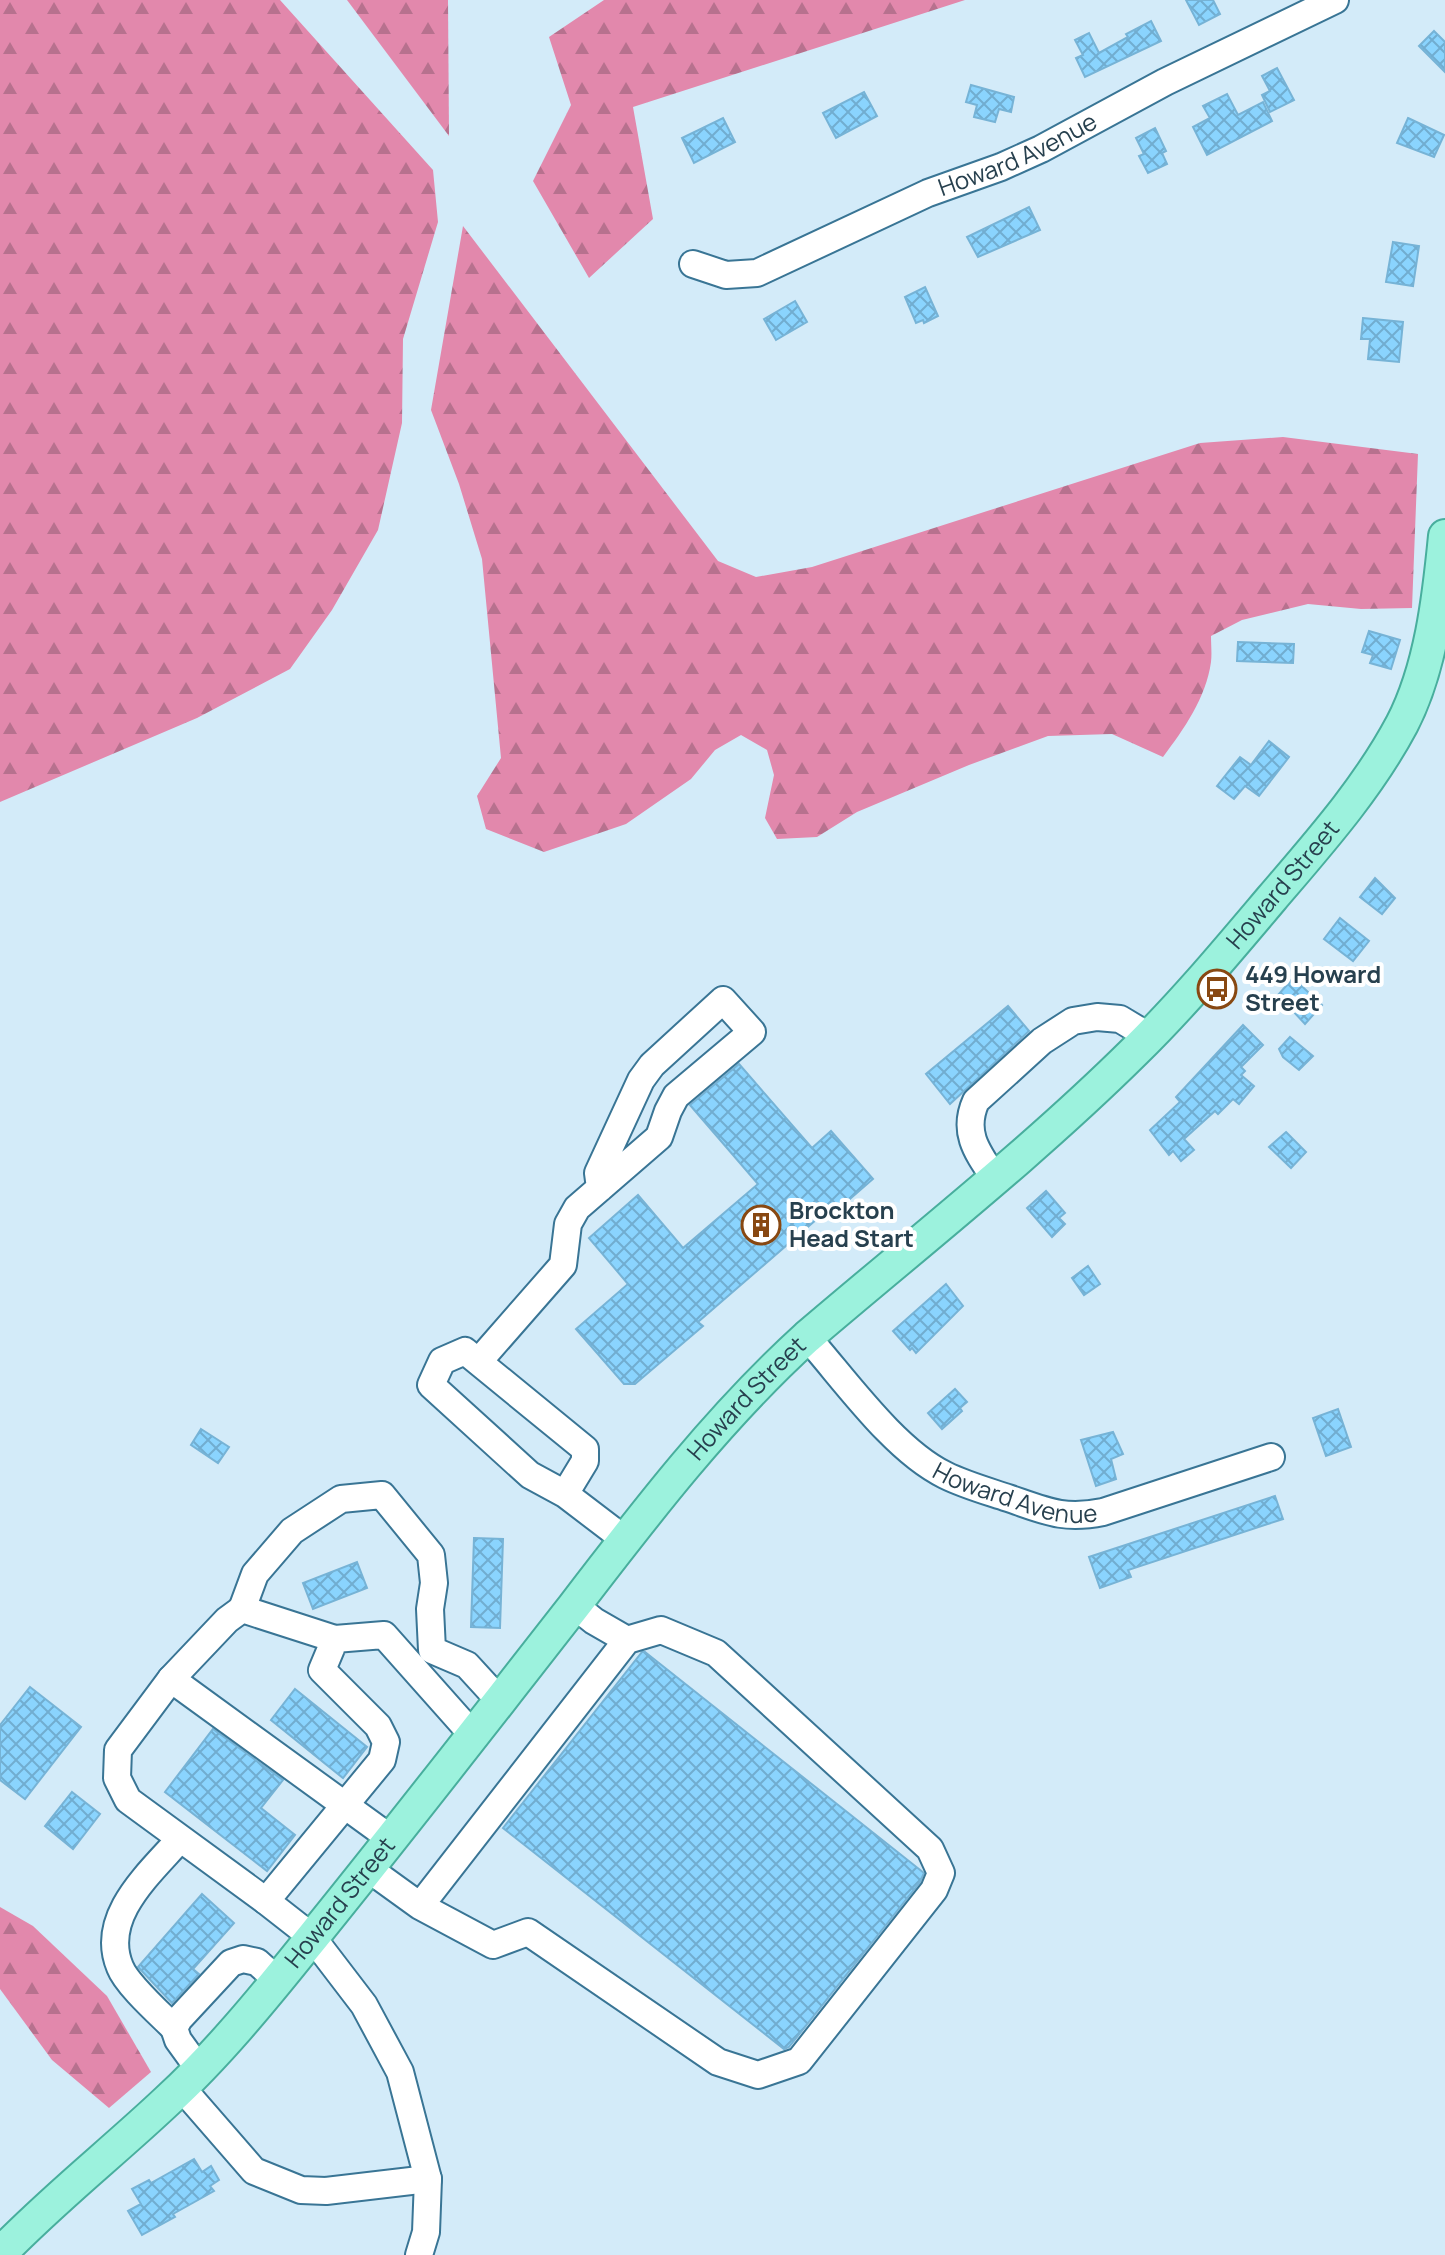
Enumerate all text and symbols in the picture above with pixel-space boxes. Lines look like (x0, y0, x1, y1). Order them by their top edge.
street label: Howard Avenue (933, 104, 1102, 203)
street label: Howard Street (1218, 813, 1346, 955)
place label: 449 Howard Street (1245, 957, 1381, 1018)
bus stop icon: 449 Howard Street (1196, 968, 1238, 1010)
place label: Brockton Head Start (789, 1193, 914, 1254)
building icon: Brockton Head Start (740, 1204, 782, 1246)
street label: Howard Street (679, 1328, 812, 1467)
street label: Howard Avenue (928, 1454, 1099, 1530)
street label: Howard Street (276, 1829, 402, 1974)

